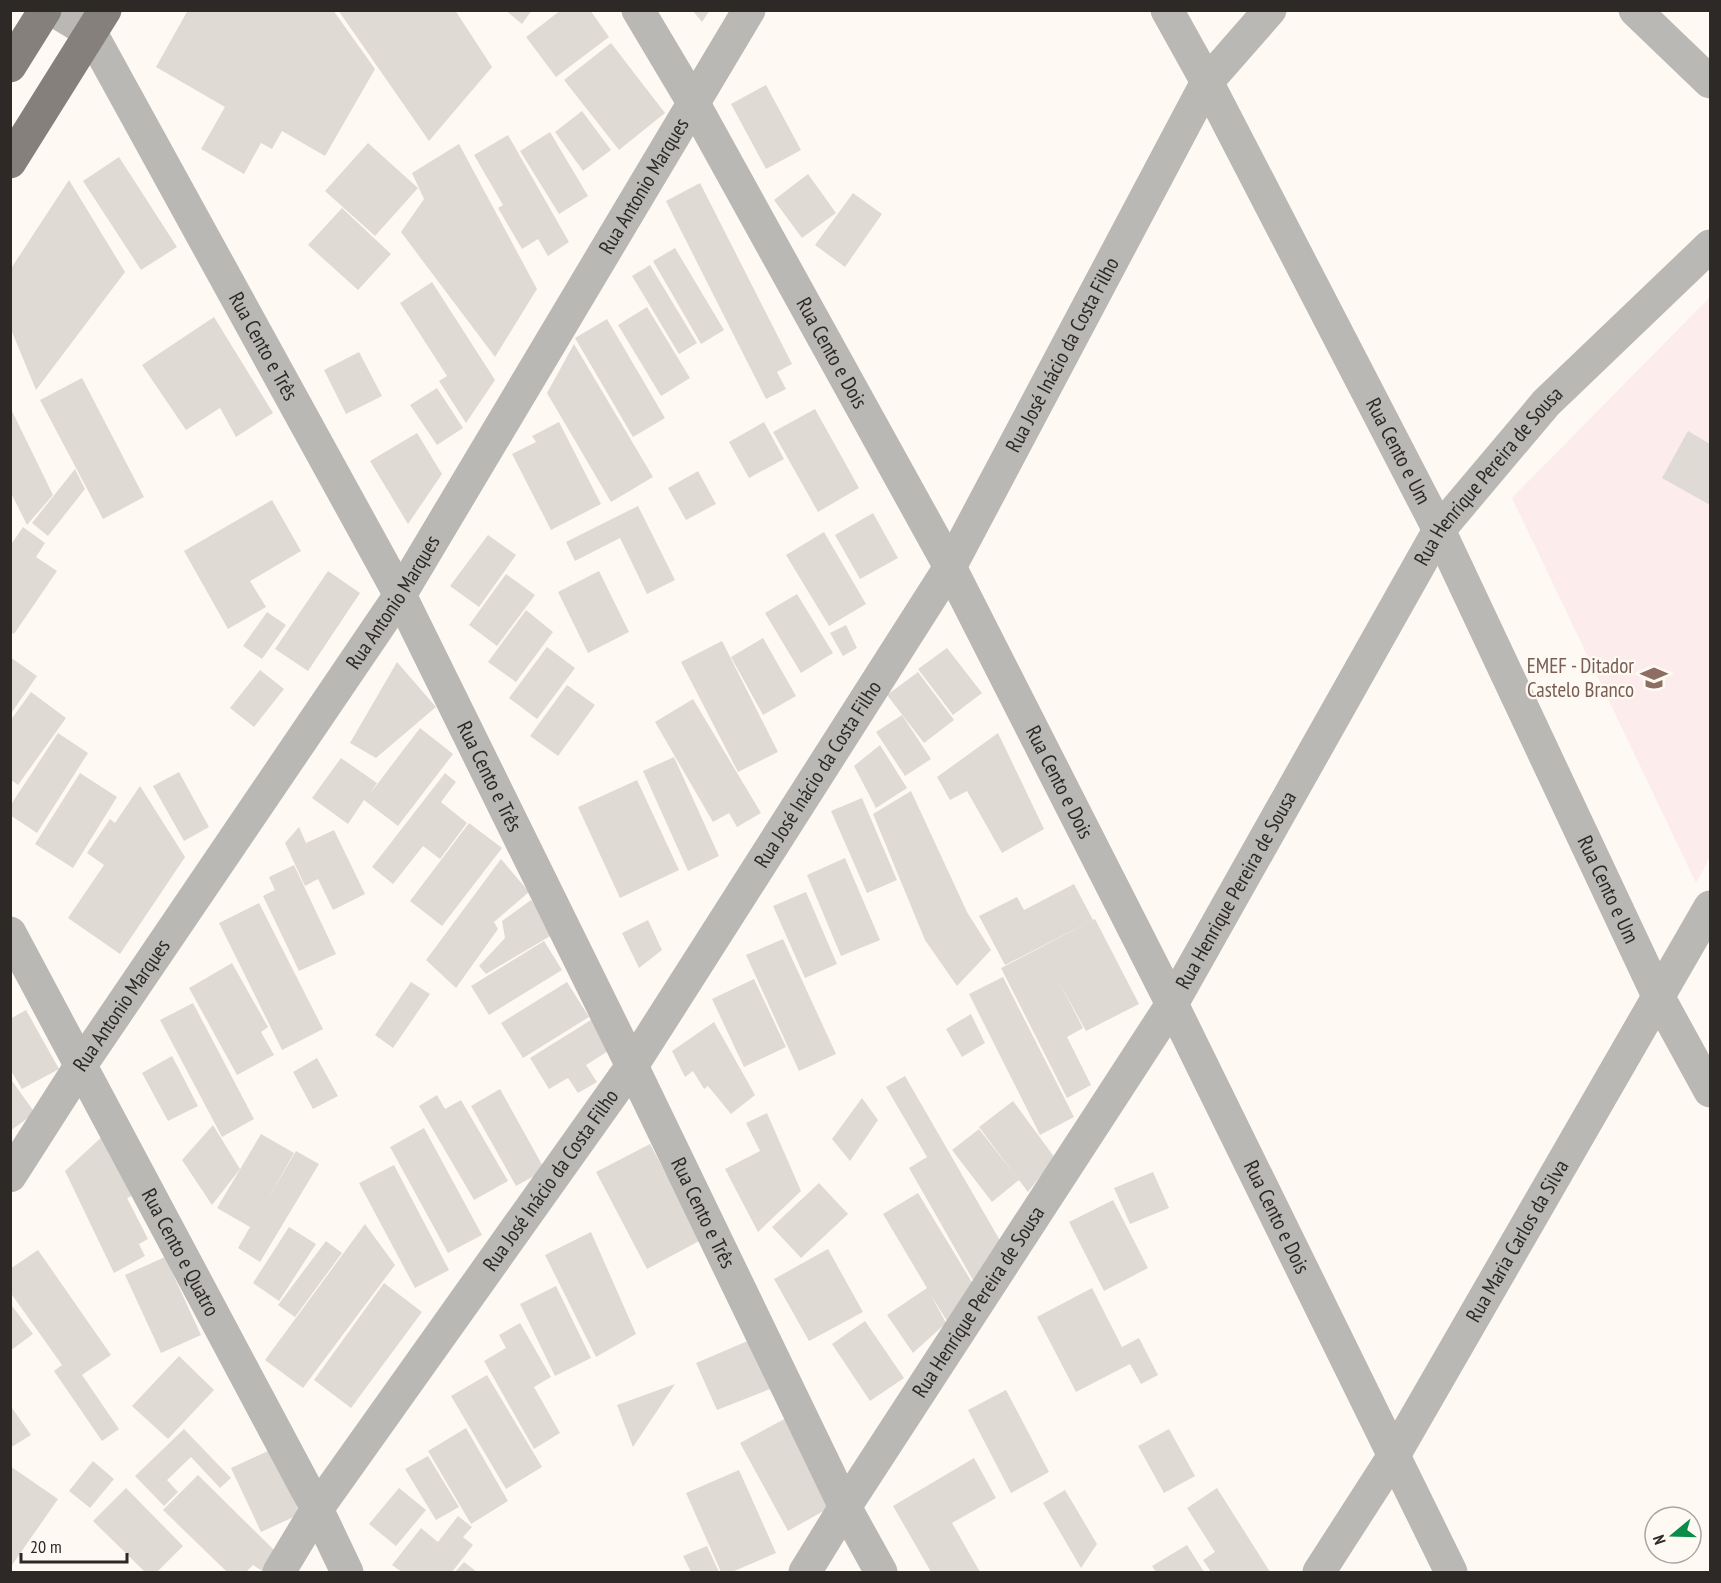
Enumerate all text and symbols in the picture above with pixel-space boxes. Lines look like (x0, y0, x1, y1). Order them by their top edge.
street label: Rua Antonio Marques (592, 113, 695, 259)
street label: Rua José Inácio da Costa Filho (999, 252, 1125, 457)
street label: Rua Cento e Três (223, 287, 304, 405)
street label: Rua Cento e Dois (791, 292, 874, 413)
street label: Rua Henrique Pereira de Sousa (1408, 380, 1568, 570)
street label: Rua Cento e Um (1360, 393, 1437, 509)
street label: Rua Antonio Marques (340, 530, 446, 674)
place label: EMEF - Ditador Castelo Branco (1527, 652, 1634, 703)
school or university icon: EMEF - Ditador Castelo Branco (1639, 663, 1669, 693)
street label: Rua José Inácio da Costa Filho (748, 675, 887, 873)
street label: Rua Cento e Três (451, 716, 528, 836)
street label: Rua Cento e Dois (1020, 721, 1100, 843)
street label: Rua Henrique Pereira de Sousa (1169, 786, 1302, 994)
street label: Rua Cento e Um (1572, 831, 1645, 947)
street label: Rua Antonio Marques (67, 934, 176, 1076)
street label: Rua José Inácio da Costa Filho (477, 1084, 624, 1276)
street label: Rua Cento e Três (665, 1153, 742, 1273)
street label: Rua Maria Carlos da Silva (1460, 1155, 1574, 1327)
street label: Rua Cento e Dois (1238, 1156, 1316, 1278)
street label: Rua Cento e Quatro (136, 1184, 226, 1321)
street label: Rua Henrique Pereira de Sousa (906, 1201, 1050, 1402)
north arrow (1643, 1505, 1703, 1565)
scale bar (21, 1526, 128, 1564)
text: N (1648, 1533, 1670, 1547)
text: 20 m (30, 1535, 62, 1558)

